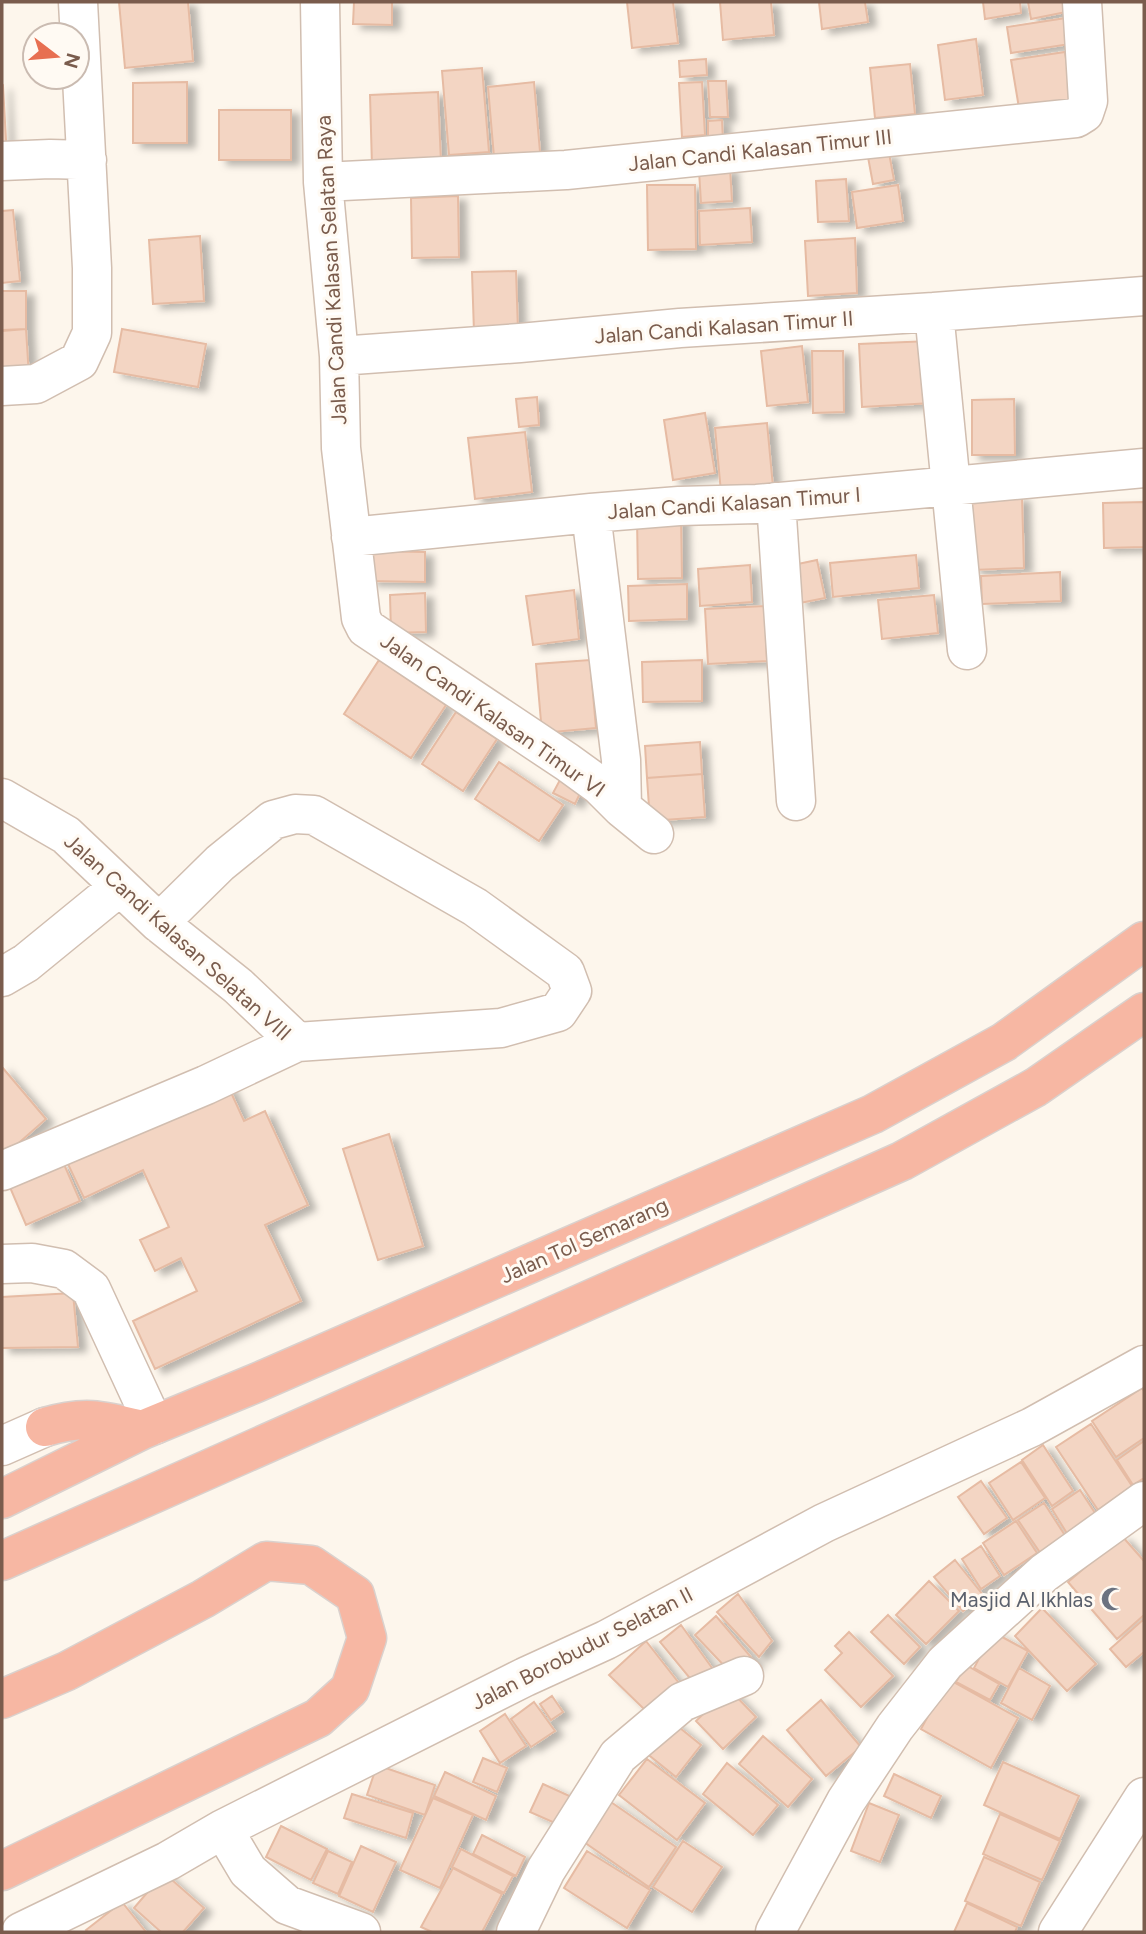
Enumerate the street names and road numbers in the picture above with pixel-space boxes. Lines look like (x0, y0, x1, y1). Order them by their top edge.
street label: Jalan Candi Kalasan Selatan Raya (310, 114, 352, 426)
street label: Jalan Candi Kalasan Timur III (627, 124, 893, 176)
street label: Jalan Candi Kalasan Timur II (594, 305, 854, 349)
street label: Jalan Candi Kalasan Timur I (607, 482, 861, 524)
street label: Jalan Candi Kalasan Timur VI (376, 628, 610, 802)
street label: Jalan Candi Kalasan Selatan VIII (59, 828, 297, 1046)
street label: Jalan Tol Semarang (496, 1192, 672, 1288)
street label: Jalan Borobudur Selatan II (467, 1581, 697, 1715)

